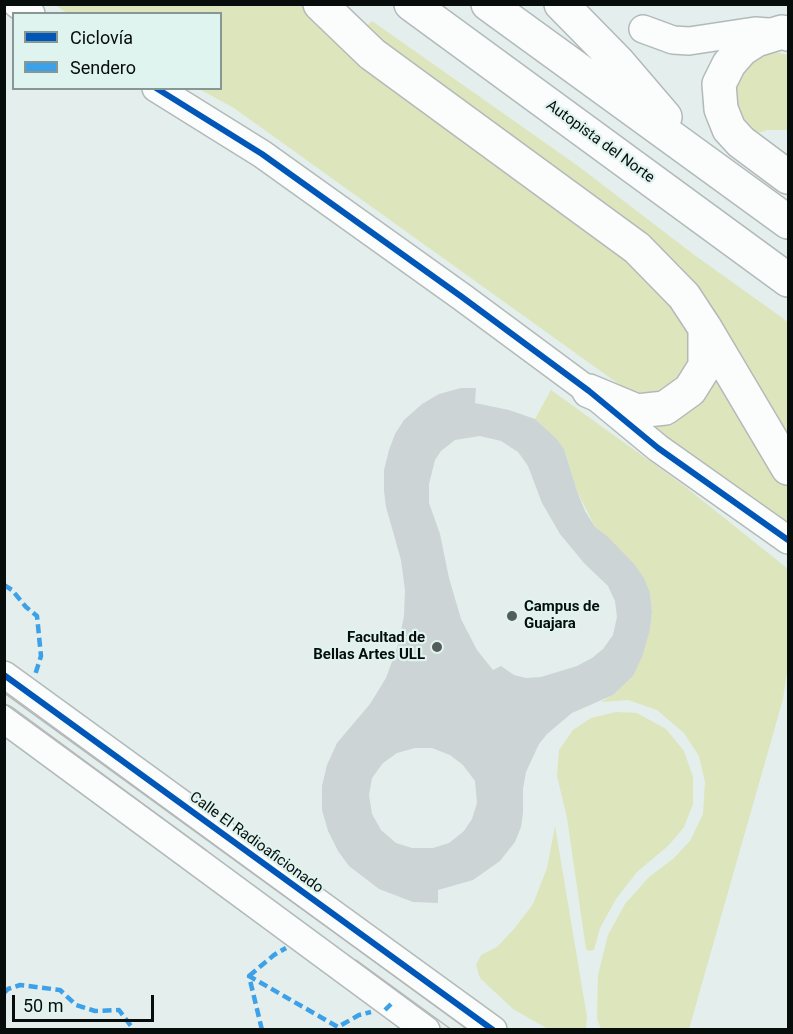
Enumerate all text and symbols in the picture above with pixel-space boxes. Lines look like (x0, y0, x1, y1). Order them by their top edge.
legend (12, 12, 222, 90)
text: Ciclovía (70, 27, 133, 48)
text: Sendero (70, 57, 136, 78)
street label: Autopista del Norte (542, 97, 658, 187)
place label: Campus de Guajara (524, 598, 600, 633)
marker: Campus de Guajara (505, 609, 519, 623)
place label: Facultad de Bellas Artes ULL (313, 629, 425, 664)
marker: Facultad de Bellas Artes ULL (430, 640, 444, 654)
street label: Calle El Radioaficionado (186, 788, 326, 898)
scale bar (15, 983, 158, 1021)
text: 50 m (23, 995, 63, 1016)

